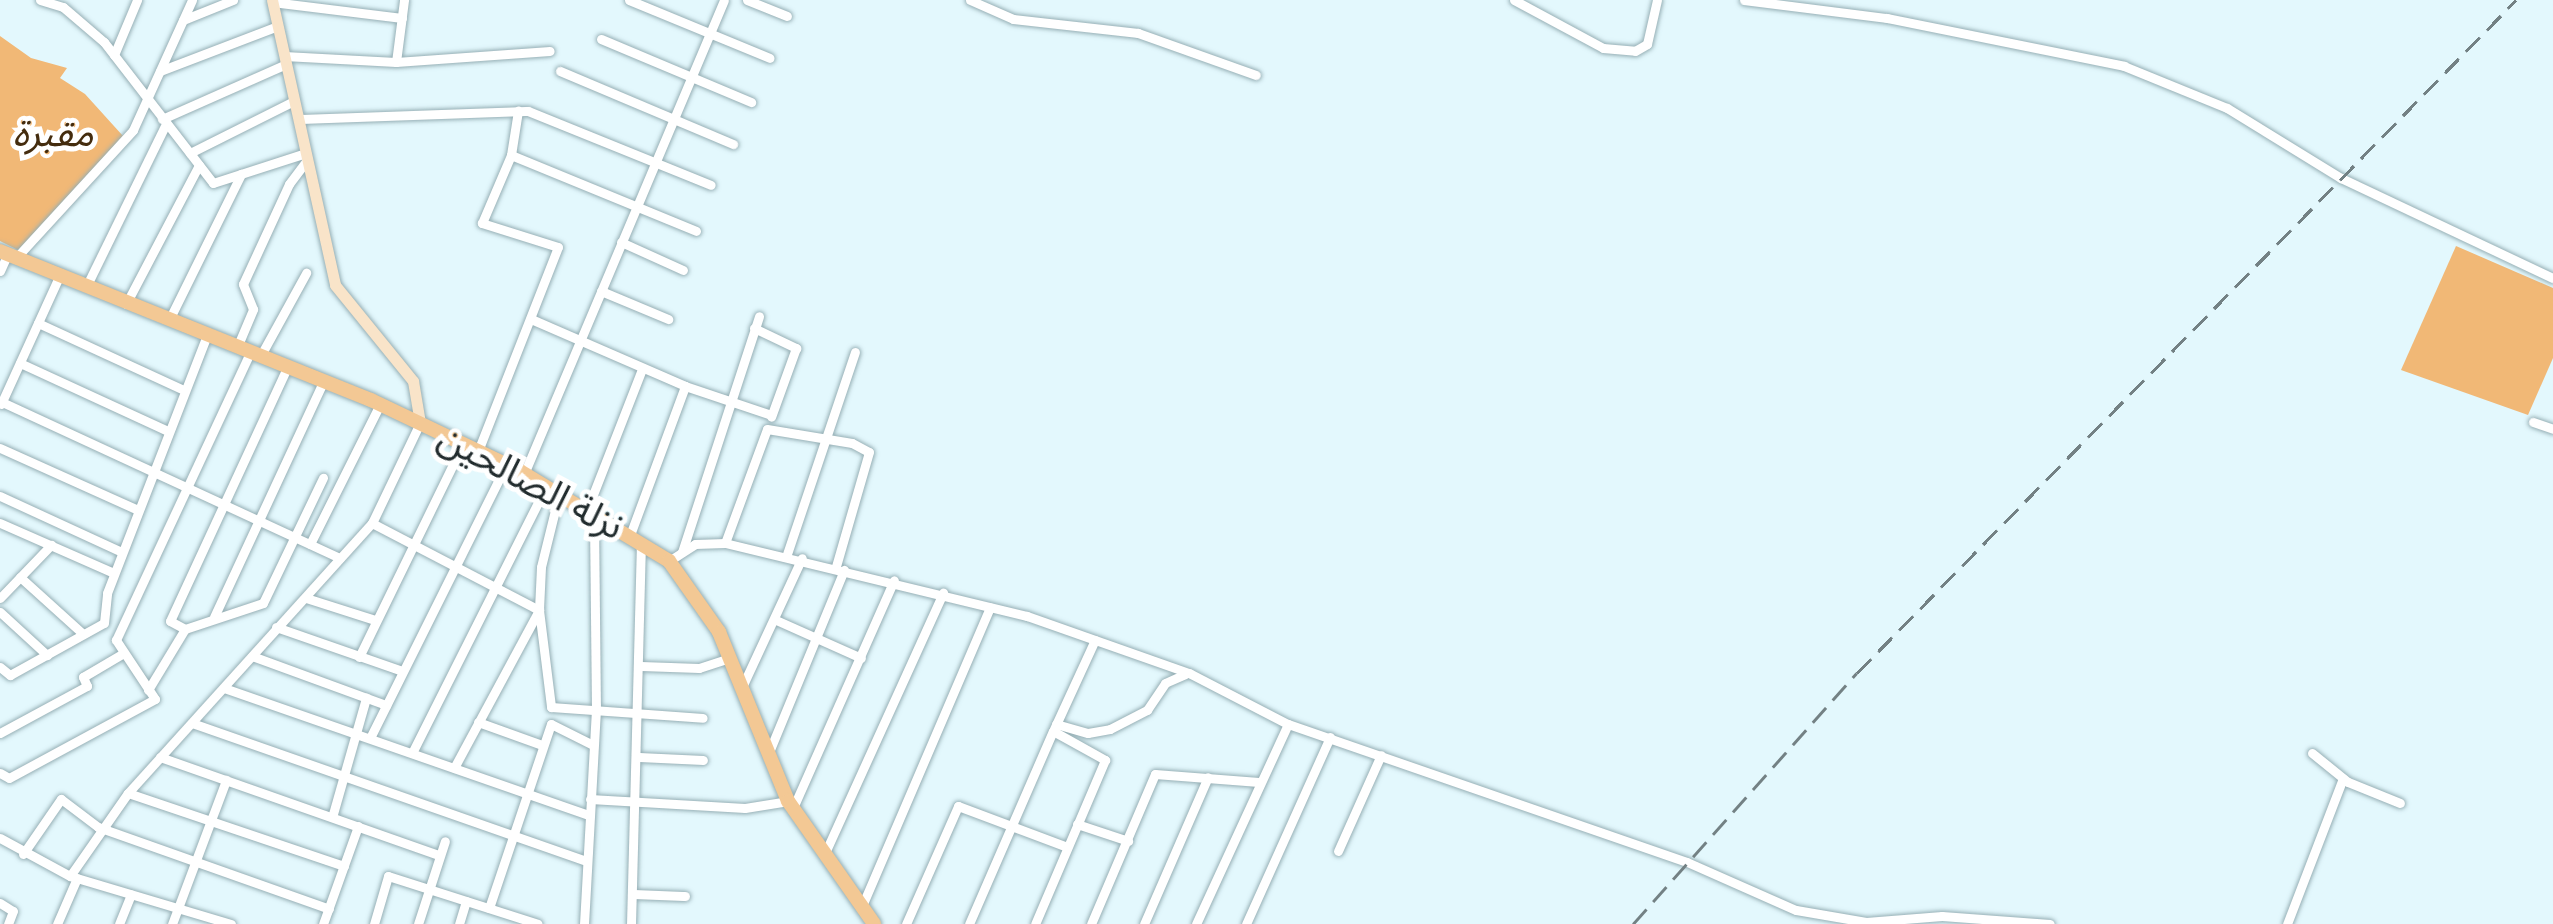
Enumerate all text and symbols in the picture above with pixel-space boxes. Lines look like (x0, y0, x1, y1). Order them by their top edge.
park label: مقبرة (13, 111, 93, 157)
street label: نزلة الصالحين (431, 414, 631, 550)

